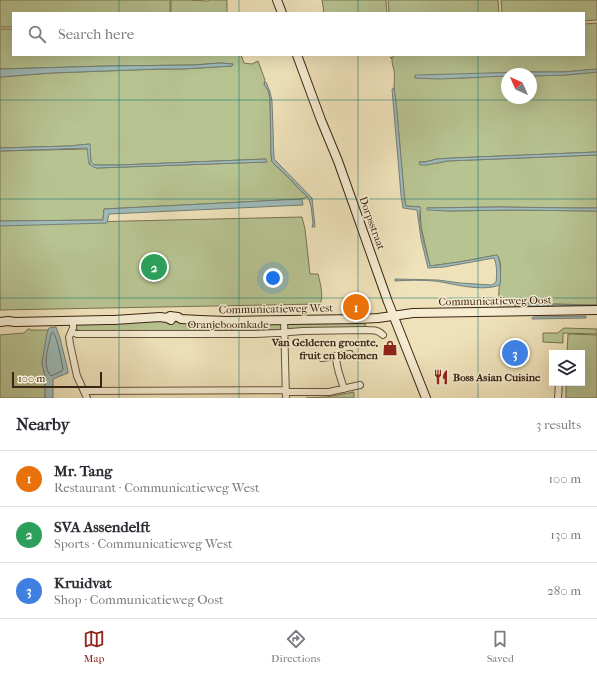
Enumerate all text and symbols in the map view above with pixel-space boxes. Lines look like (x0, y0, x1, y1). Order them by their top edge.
search box (12, 12, 585, 56)
icon: search (26, 23, 48, 45)
text: Search here (58, 25, 134, 43)
north arrow (501, 68, 537, 104)
street label: Dorpsstraat (356, 195, 388, 251)
pin: 2 (141, 252, 167, 282)
your location (263, 268, 283, 288)
pin: 1 (343, 292, 369, 322)
street label: Communicatieweg Oost (438, 294, 552, 308)
street label: Communicatieweg West (219, 302, 333, 316)
street label: Oranjeboomkade (187, 318, 269, 331)
place label: Van Gelderen groente, fruit en bloemen (271, 336, 379, 362)
pin: 3 (502, 338, 528, 368)
shop icon: Van Gelderen groente, fruit en bloemen (381, 339, 399, 357)
map controls (549, 350, 585, 386)
button: layers (549, 350, 585, 386)
restaurant icon: Boss Asian Cuisine (432, 368, 450, 386)
scale bar (12, 370, 102, 389)
place label: Boss Asian Cuisine (453, 371, 541, 384)
text: 100 m (18, 372, 46, 385)
text: Nearby (16, 414, 70, 434)
text: 3 results (536, 417, 581, 432)
text: Mr. Tang (54, 462, 112, 480)
text: 1 (27, 471, 31, 486)
text: 100 m (548, 471, 581, 486)
text: Restaurant · Communicatieweg West (54, 480, 260, 495)
text: SVA Assendelft (54, 518, 150, 536)
text: 2 (26, 527, 32, 542)
text: 130 m (550, 527, 581, 542)
text: Sports · Communicatieweg West (54, 536, 233, 551)
text: Kruidvat (54, 574, 112, 592)
text: 3 (26, 583, 32, 598)
text: 280 m (547, 583, 581, 598)
text: Shop · Communicatieweg Oost (54, 592, 224, 607)
tab: Map (83, 628, 105, 665)
tab: Directions (271, 628, 321, 665)
tab: Saved (487, 628, 514, 665)

